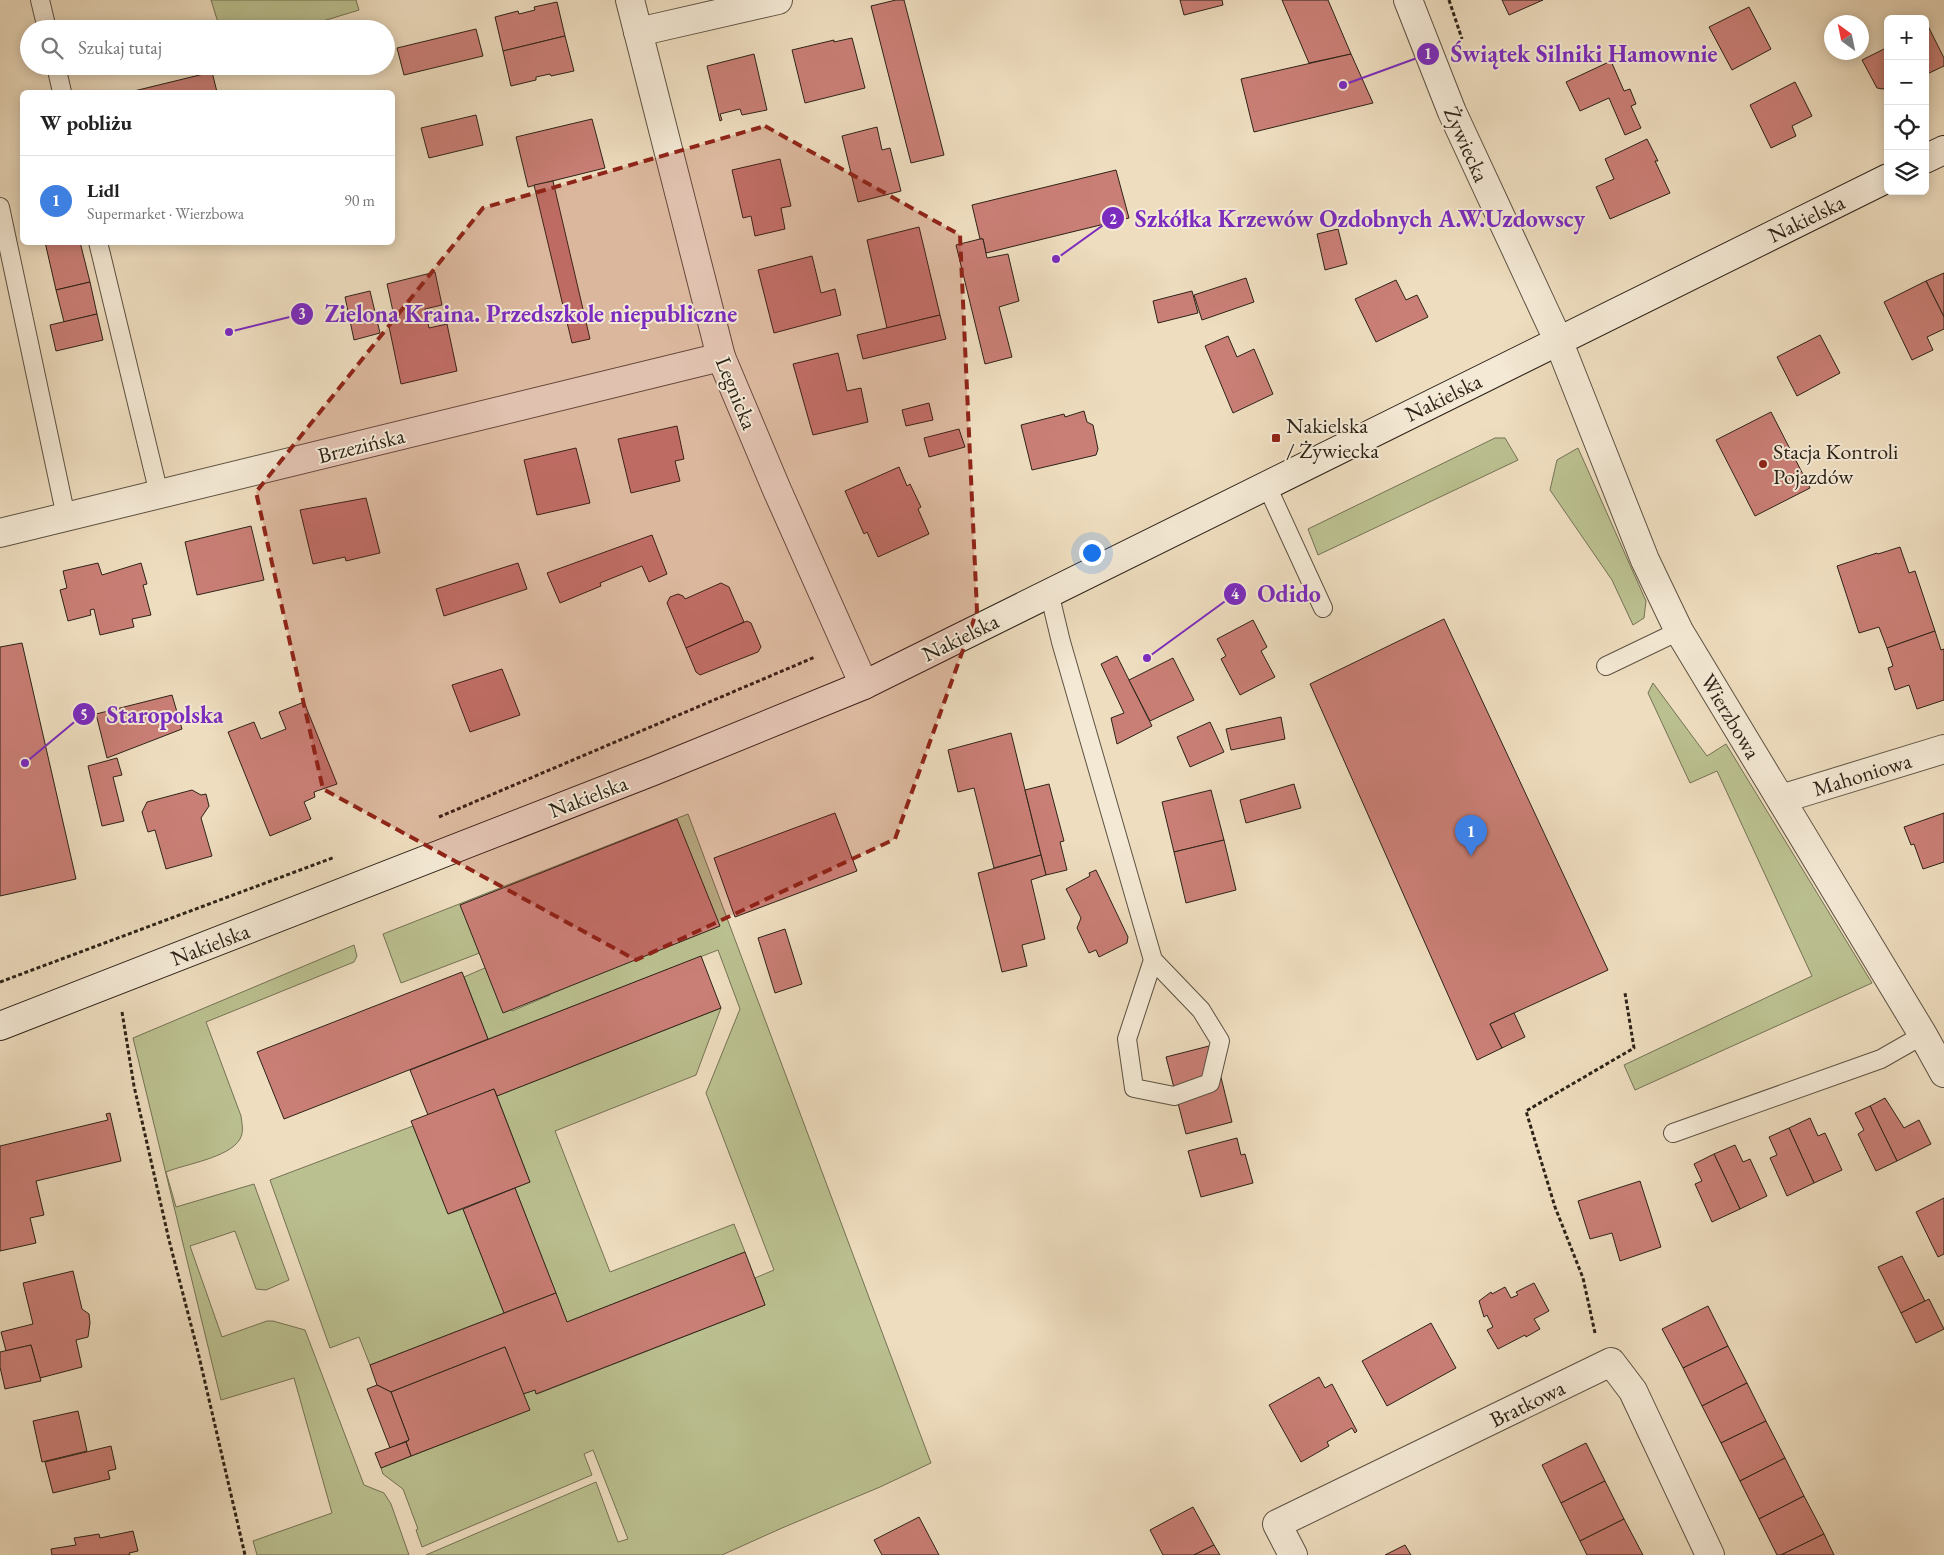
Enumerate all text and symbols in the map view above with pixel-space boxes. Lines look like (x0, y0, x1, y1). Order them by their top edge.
north arrow (1824, 15, 1869, 60)
map controls (1884, 15, 1929, 195)
button: + (1884, 15, 1929, 60)
search box (20, 20, 395, 75)
icon: search (38, 34, 66, 62)
callout: Świątek Silniki Hamownie (1415, 34, 1728, 73)
text: Szukaj tutaj (78, 35, 162, 60)
text: Świątek Silniki Hamownie (1450, 38, 1718, 70)
text: 1 (1424, 44, 1432, 63)
button: − (1884, 60, 1929, 105)
street label: Żywiecka (1437, 102, 1496, 187)
button: locate (1884, 105, 1929, 150)
text: W pobliżu (40, 109, 132, 136)
button: layers (1884, 150, 1929, 195)
text: Lidl (87, 178, 120, 203)
street label: Nakielska (1763, 187, 1850, 249)
text: 1 (52, 190, 60, 211)
text: 90 m (344, 190, 375, 211)
callout: Szkółka Krzewów Ozdobnych A.W.Uzdowscy (1100, 199, 1595, 238)
text: Supermarket · Wierzbowa (87, 203, 244, 224)
text: Szkółka Krzewów Ozdobnych A.W.Uzdowscy (1135, 203, 1586, 235)
text: 2 (1109, 209, 1117, 228)
callout: Zielona Kraina. Przedszkole niepubliczne (289, 294, 747, 333)
text: Zielona Kraina. Przedszkole niepubliczne (325, 298, 737, 329)
text: 3 (298, 304, 306, 323)
street label: Legnicka (709, 352, 764, 434)
street label: Nakielska (1400, 366, 1487, 428)
place label: Nakielska / Żywiecka (1286, 411, 1379, 465)
street label: Brzezińska (315, 421, 408, 470)
marker: Nakielska / Żywiecka (1270, 432, 1282, 444)
place label: Stacja Kontroli Pojazdów (1773, 437, 1898, 491)
marker: Stacja Kontroli Pojazdów (1757, 458, 1769, 470)
your location (1079, 540, 1105, 566)
callout: Odido (1222, 574, 1331, 613)
text: Odido (1257, 578, 1321, 609)
text: 4 (1231, 584, 1240, 603)
street label: Nakielska (917, 606, 1004, 668)
street label: Wierzbowa (1694, 668, 1768, 765)
callout: Staropolska (71, 695, 233, 734)
text: Staropolska (106, 699, 224, 730)
text: 5 (80, 705, 88, 724)
street label: Mahoniowa (1809, 746, 1915, 803)
street label: Nakielska (545, 768, 632, 825)
pin: 1 (1455, 815, 1487, 856)
street label: Nakielska (167, 916, 254, 973)
street label: Bratkowa (1485, 1373, 1570, 1434)

